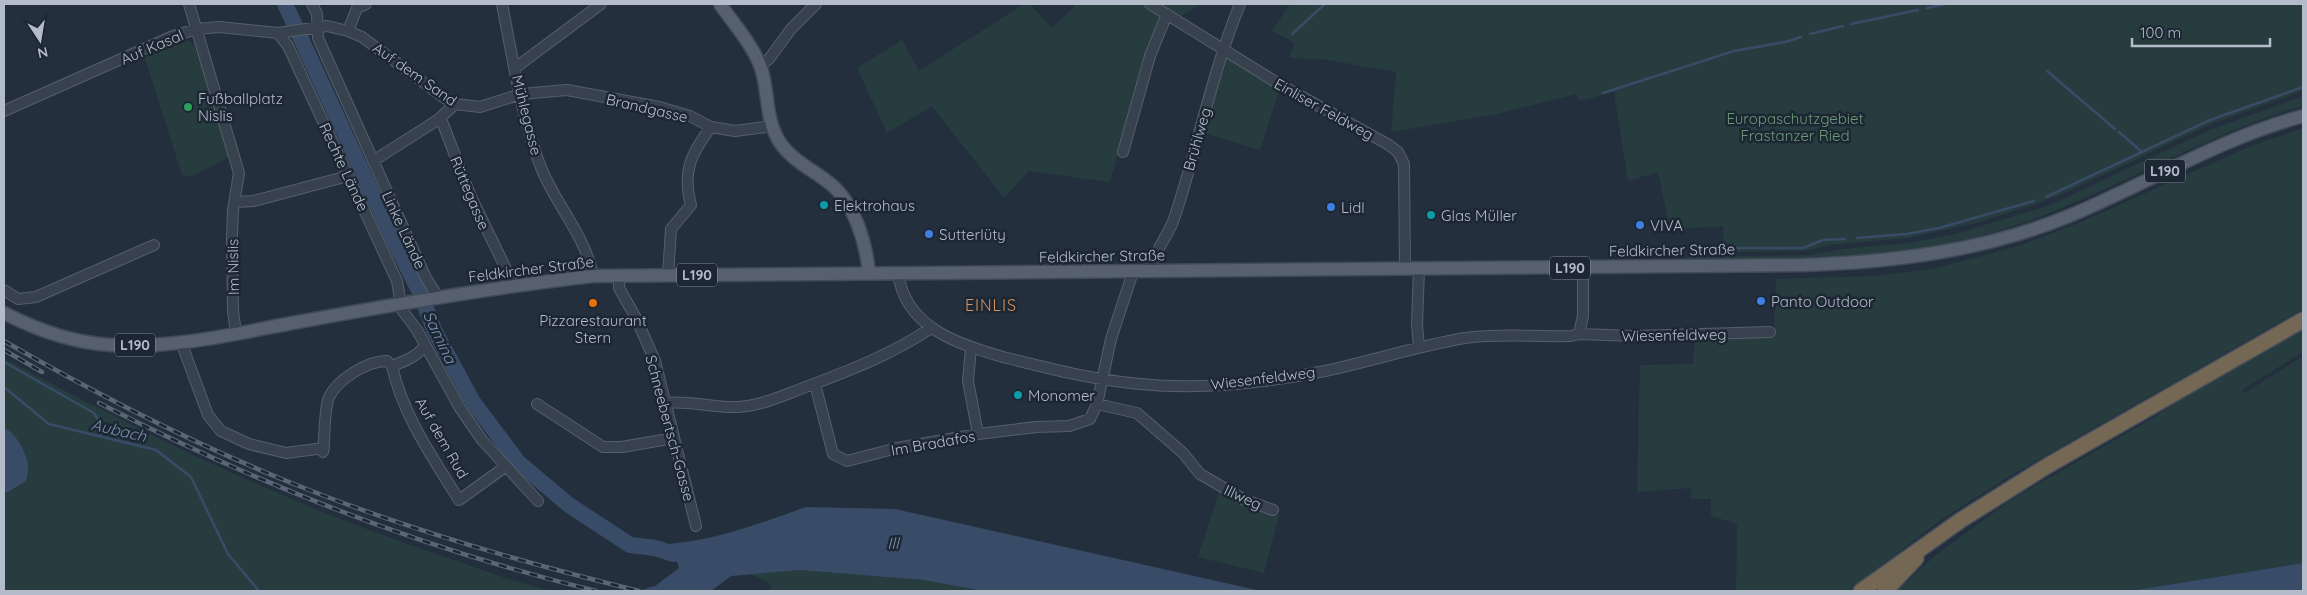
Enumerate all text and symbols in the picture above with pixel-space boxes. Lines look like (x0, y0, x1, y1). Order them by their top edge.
north arrow (15, 15, 65, 65)
scale bar (2132, 15, 2270, 47)
text: 100 m (2140, 23, 2181, 42)
street label: Auf Kasal (118, 25, 186, 69)
street label: Auf dem Sand (369, 38, 461, 110)
text: N (36, 43, 50, 63)
street label: Mühlegasse (508, 73, 546, 157)
street label: Einliser Feldweg (1271, 74, 1377, 144)
place label: Fußballplatz Nislis (198, 89, 283, 125)
street label: Brandgasse (604, 89, 690, 127)
marker: Fußballplatz Nislis (182, 101, 194, 113)
street label: Brühlweg (1179, 105, 1215, 173)
park label: Europaschutzgebiet Frastanzer Ried (1726, 109, 1864, 145)
street label: Rechte Lände (315, 120, 373, 214)
street label: Rüttegasse (446, 153, 494, 233)
road number: L190 (2145, 160, 2185, 182)
street label: Linke Lände (378, 188, 430, 272)
place label: Elektrohaus (834, 196, 915, 215)
place label: Lidl (1341, 198, 1365, 217)
marker: Elektrohaus (818, 199, 830, 211)
marker: Lidl (1325, 201, 1337, 213)
place label: Glas Müller (1441, 206, 1517, 225)
marker: Glas Müller (1425, 209, 1437, 221)
place label: VIVA (1650, 216, 1683, 235)
marker: VIVA (1634, 219, 1646, 231)
place label: Sutterlüty (939, 225, 1006, 244)
marker: Sutterlüty (923, 228, 935, 240)
street label: Im Nislis (223, 239, 243, 295)
street label: Feldkircher Straße (1609, 239, 1735, 261)
street label: Feldkircher Straße (1039, 245, 1165, 267)
street label: Feldkircher Straße (467, 252, 595, 286)
road number: L190 (1550, 256, 1590, 280)
road number: L190 (677, 264, 717, 286)
place label: Panto Outdoor (1771, 292, 1874, 311)
district label: EINLIS (965, 295, 1017, 315)
marker: Panto Outdoor (1755, 295, 1767, 307)
marker: Pizzarestaurant Stern (587, 297, 599, 309)
water label: Samina (419, 308, 461, 368)
place label: Pizzarestaurant Stern (539, 311, 647, 347)
street label: Wiesenfeldweg (1621, 325, 1727, 345)
road number: L190 (115, 334, 155, 356)
street label: Schneebertsch-Gasse (641, 353, 699, 503)
street label: Wiesenfeldweg (1210, 362, 1316, 394)
place label: Monomer (1028, 386, 1095, 405)
marker: Monomer (1012, 389, 1024, 401)
street label: Auf dem Rud (411, 394, 473, 482)
water label: Aubach (89, 414, 149, 446)
street label: Im Bradafos (889, 426, 977, 460)
street label: Illweg (1221, 480, 1265, 514)
water label: Ill (887, 533, 901, 553)

